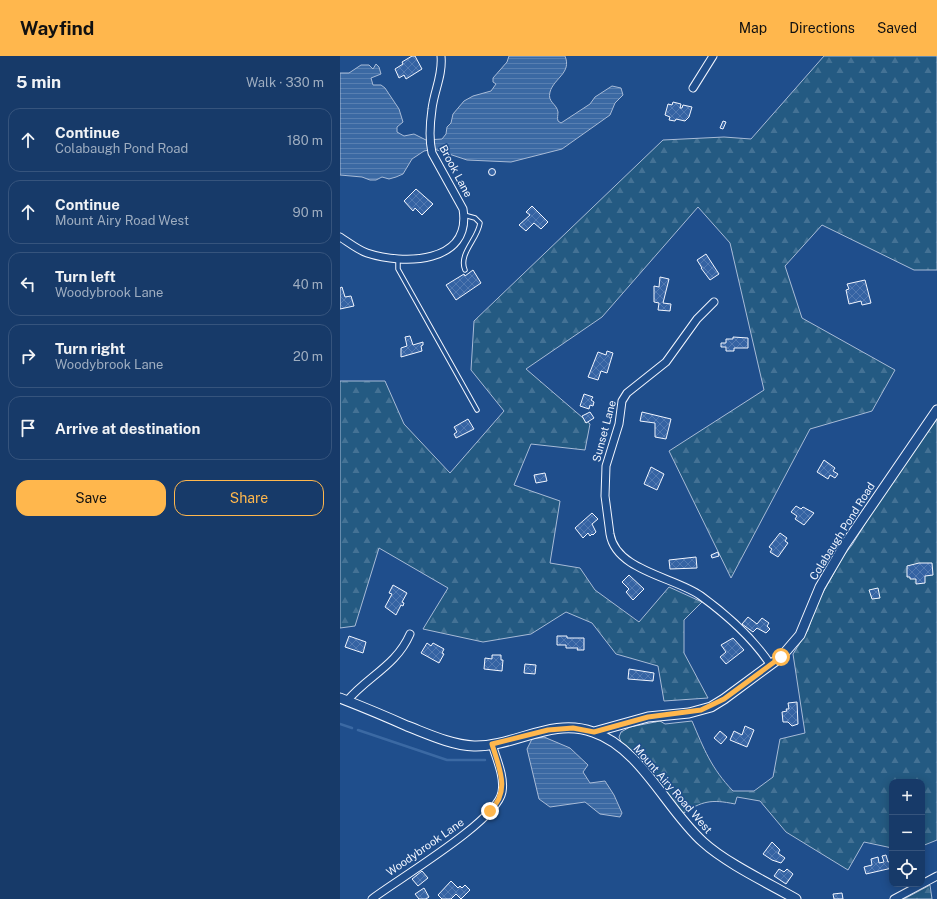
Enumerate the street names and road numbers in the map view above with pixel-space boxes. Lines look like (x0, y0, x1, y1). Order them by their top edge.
street label: Brook Lane (437, 143, 475, 199)
street label: Sunset Lane (590, 399, 618, 463)
street label: Colabaugh Pond Road (807, 480, 877, 582)
street label: Mount Airy Road West (631, 742, 715, 836)
street label: Woodybrook Lane (384, 816, 466, 878)

